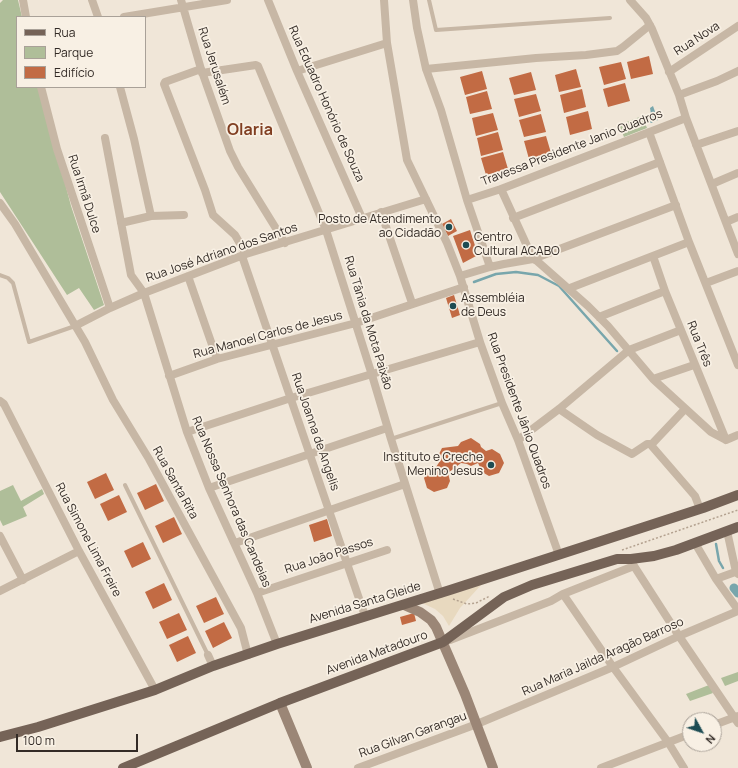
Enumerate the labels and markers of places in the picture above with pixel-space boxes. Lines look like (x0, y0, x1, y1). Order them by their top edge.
place label: Posto de Atendimento ao Cidadão (318, 213, 441, 241)
marker: Posto de Atendimento ao Cidadão (444, 222, 454, 232)
place label: Centro Cultural ACABO (474, 231, 560, 259)
marker: Centro Cultural ACABO (461, 240, 471, 250)
place label: Assembléia de Deus (461, 292, 525, 320)
marker: Assembléia de Deus (448, 301, 458, 311)
place label: Instituto e Creche Menino Jesus (383, 451, 483, 479)
marker: Instituto e Creche Menino Jesus (486, 460, 496, 470)

